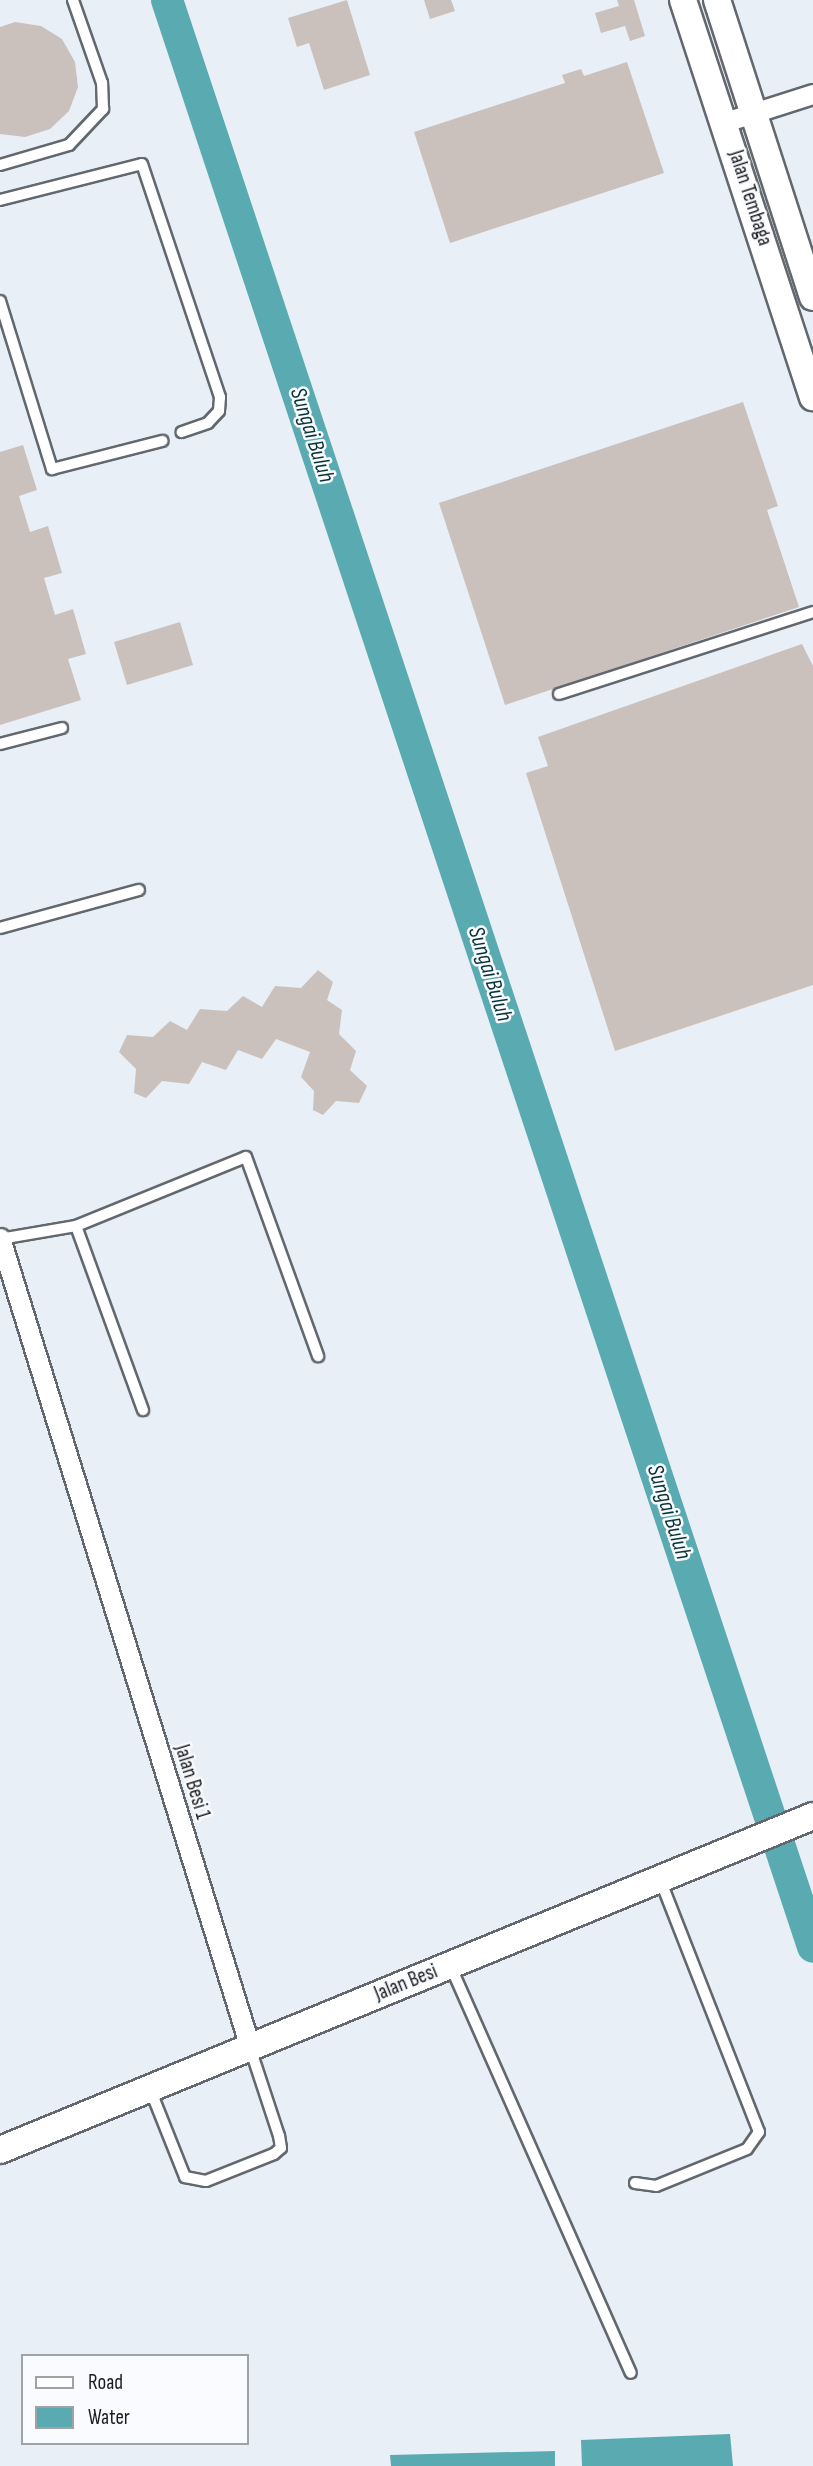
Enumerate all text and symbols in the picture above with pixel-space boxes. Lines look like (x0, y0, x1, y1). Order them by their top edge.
street label: Jalan Tembaga (723, 147, 777, 249)
water label: Sungai Buluh (284, 384, 340, 486)
water label: Sungai Buluh (462, 923, 518, 1025)
water label: Sungai Buluh (641, 1461, 697, 1563)
street label: Jalan Besi 1 (169, 1742, 215, 1822)
street label: Jalan Besi (371, 1959, 441, 2007)
legend (21, 2354, 248, 2445)
text: Road (88, 2370, 123, 2395)
text: Water (88, 2405, 130, 2430)

